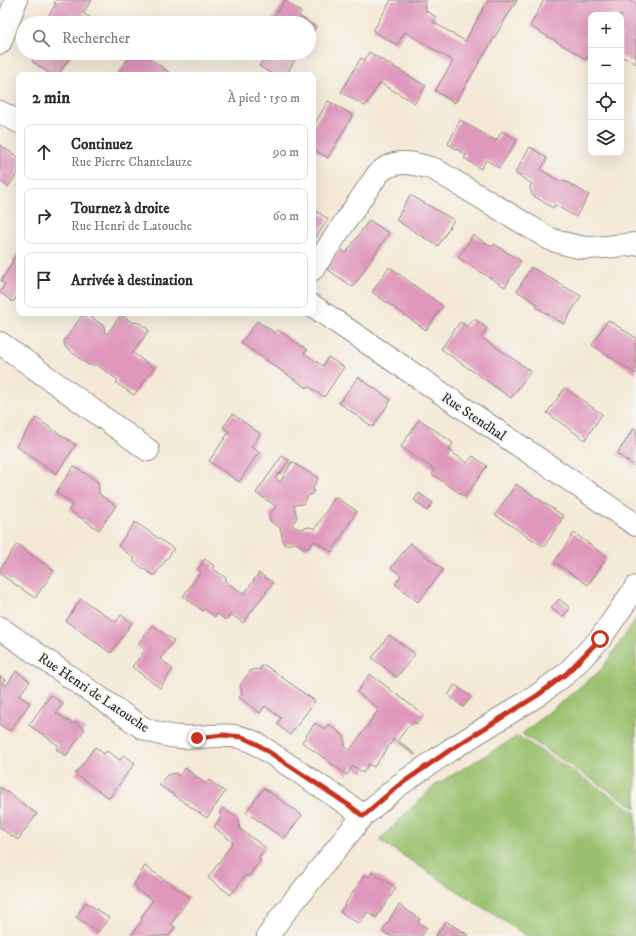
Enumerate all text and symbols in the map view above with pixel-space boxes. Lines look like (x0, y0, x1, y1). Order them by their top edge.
map controls (588, 12, 624, 156)
button: + (588, 12, 624, 48)
search box (16, 16, 316, 60)
icon: search (30, 27, 52, 49)
text: Rechercher (62, 29, 130, 48)
button: − (588, 48, 624, 84)
button: locate (588, 84, 624, 120)
text: 2 min (32, 87, 70, 109)
text: À pied · 150 m (228, 90, 300, 106)
button: layers (588, 120, 624, 156)
text: Continuez (71, 135, 132, 154)
icon: ahead (33, 141, 55, 163)
text: 90 m (273, 144, 299, 160)
text: Rue Pierre Chantelauze (71, 154, 192, 170)
text: Tournez à droite (71, 199, 169, 218)
icon: right (33, 205, 55, 227)
text: 60 m (273, 208, 299, 224)
text: Rue Henri de Latouche (71, 218, 192, 234)
icon: arrive (33, 269, 55, 291)
text: Arrivée à destination (71, 271, 193, 290)
street label: Rue Stendhal (438, 389, 510, 445)
route start (591, 630, 609, 648)
street label: Rue Henri de Latouche (34, 649, 153, 737)
route end (188, 729, 206, 747)

